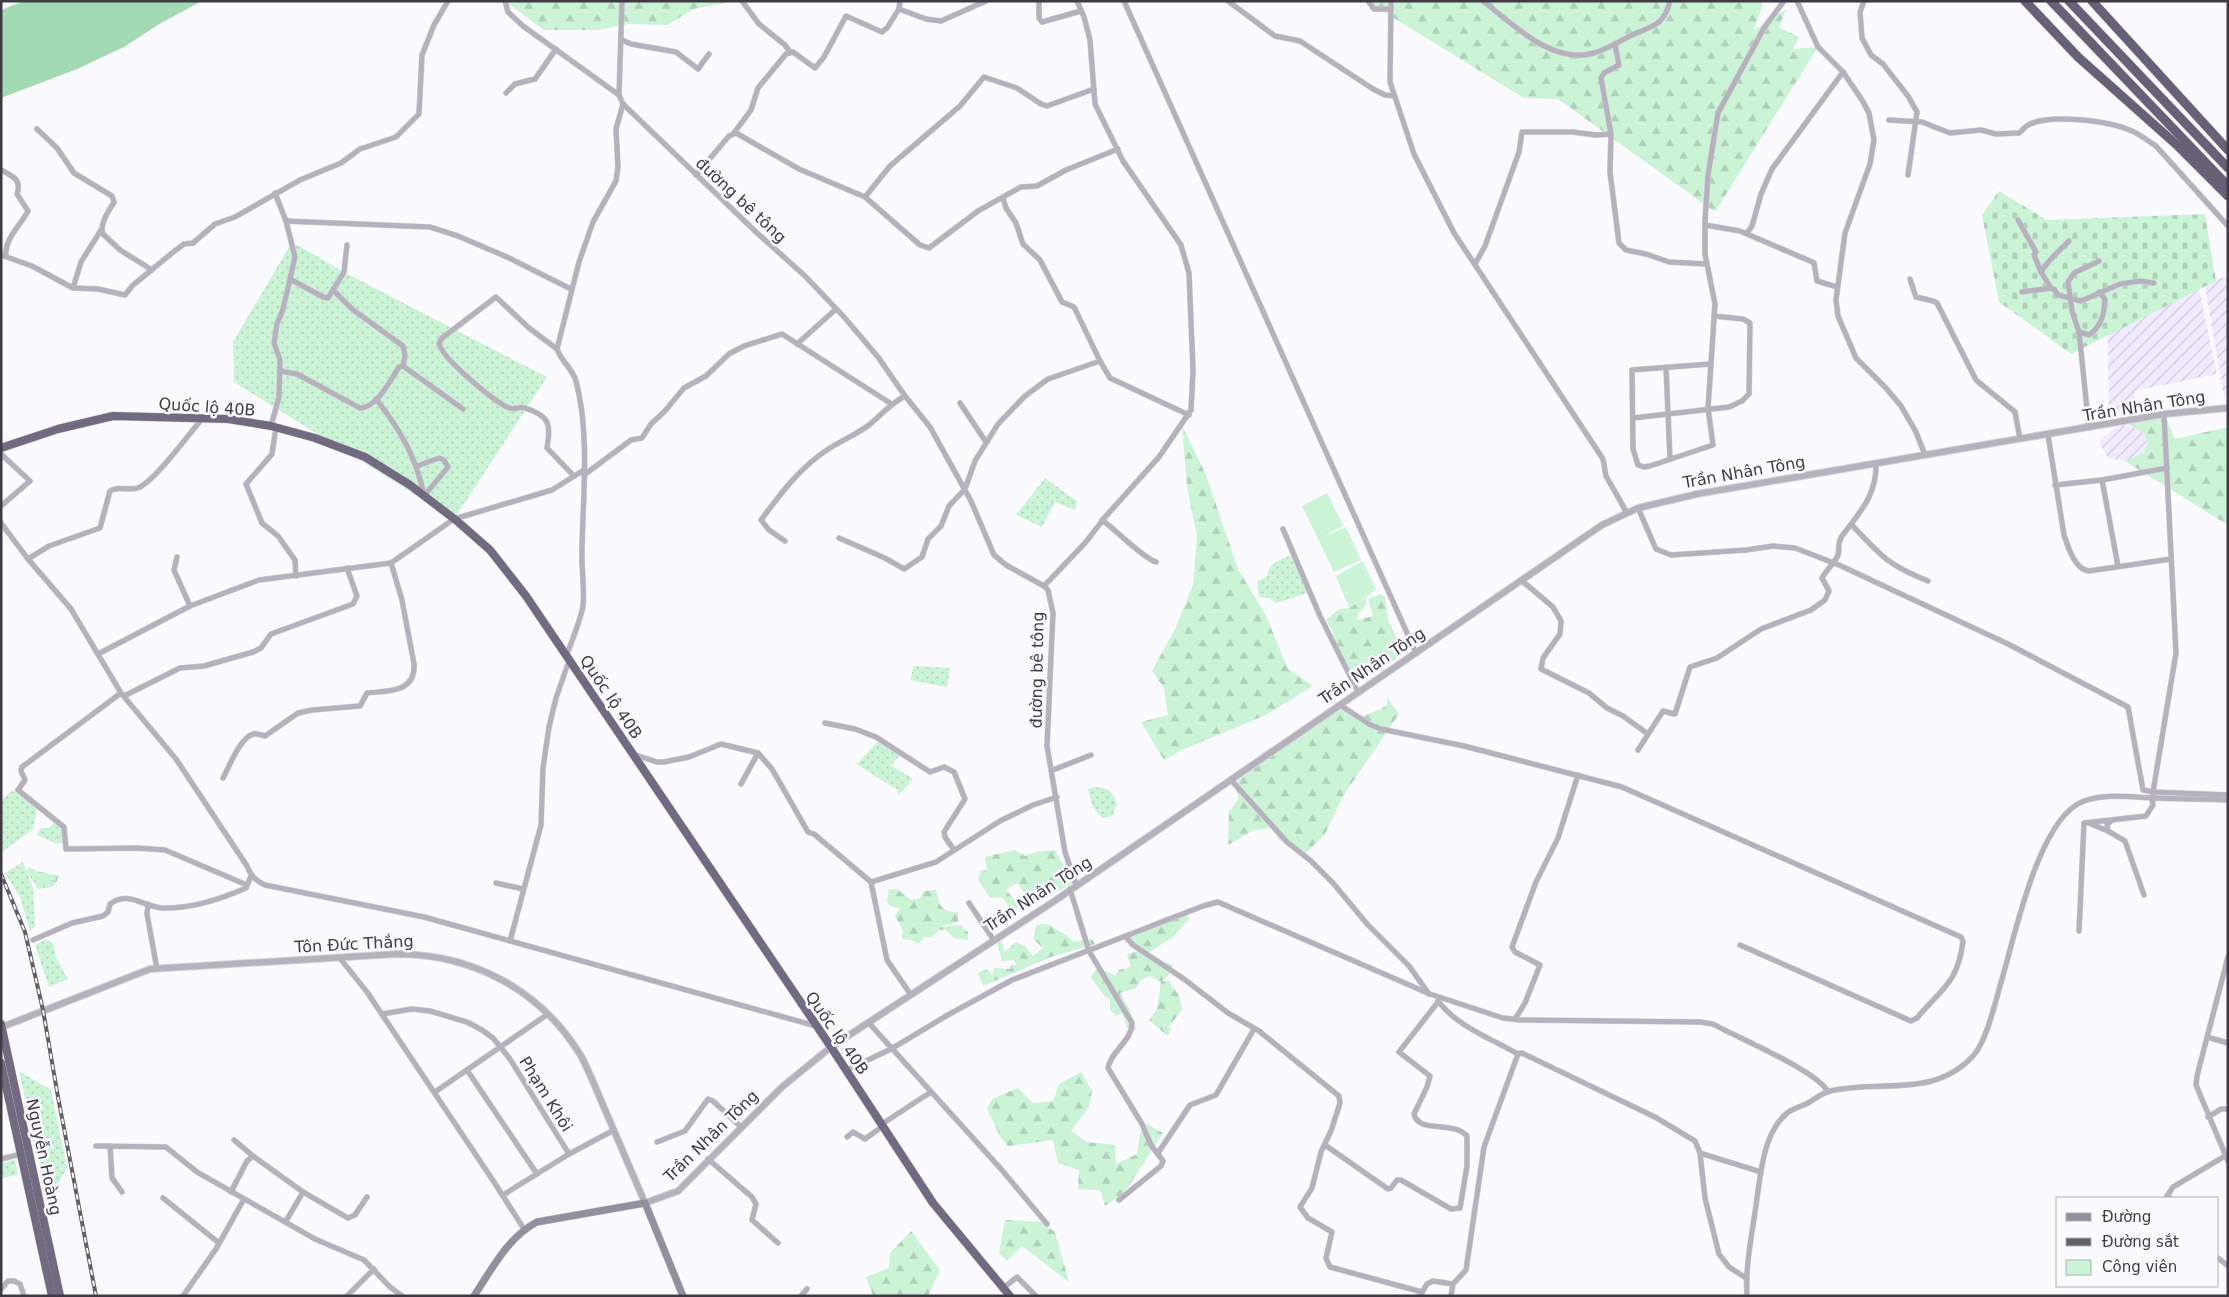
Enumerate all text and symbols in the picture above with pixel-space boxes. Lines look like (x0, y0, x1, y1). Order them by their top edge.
street label: đường bê tông (692, 153, 790, 247)
street label: Trần Nhân Tông (2080, 387, 2207, 425)
street label: Quốc lộ 40B (158, 394, 256, 420)
street label: Trần Nhân Tông (1680, 452, 1807, 492)
street label: đường bê tông (1026, 611, 1048, 729)
street label: Trần Nhân Tông (1314, 623, 1429, 709)
street label: Quốc lộ 40B (576, 651, 646, 743)
street label: Trần Nhân Tông (980, 852, 1095, 936)
street label: Tôn Đức Thắng (293, 931, 414, 957)
street label: Quốc lộ 40B (801, 988, 873, 1078)
street label: Phạm Khôi (515, 1053, 577, 1135)
street label: Trần Nhân Tông (659, 1086, 762, 1187)
street label: Nguyễn Hoàng (22, 1097, 66, 1217)
legend (2056, 1197, 2219, 1287)
text: Đường (2102, 1208, 2151, 1226)
text: Đường sắt (2102, 1233, 2179, 1251)
text: Công viên (2102, 1258, 2177, 1276)

